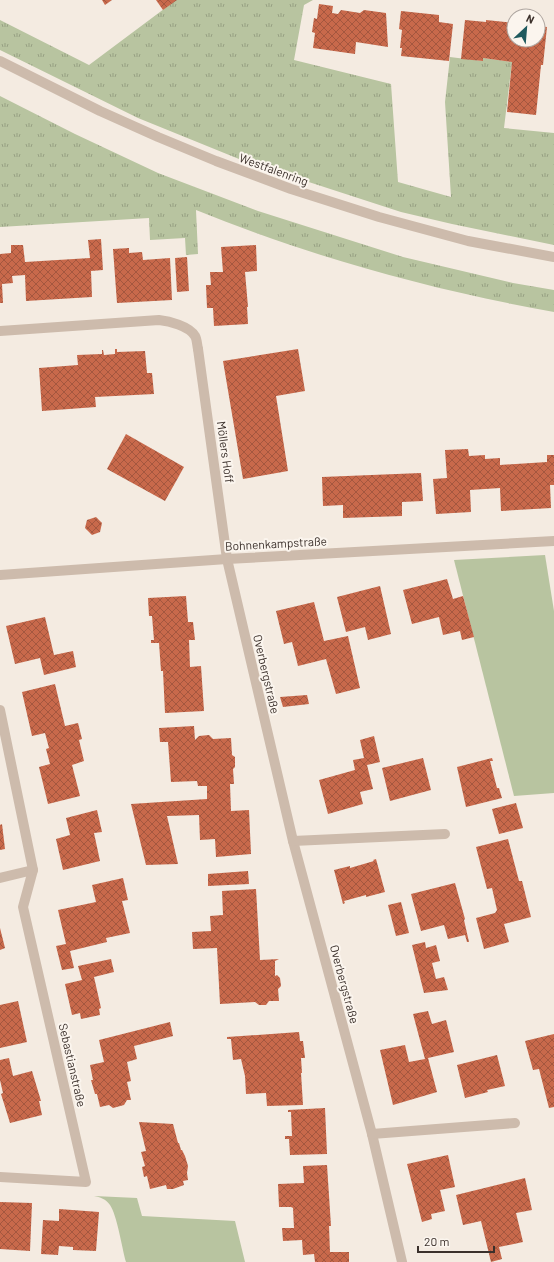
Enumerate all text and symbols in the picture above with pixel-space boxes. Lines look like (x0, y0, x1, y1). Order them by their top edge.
north arrow (506, 8, 546, 48)
text: N (524, 11, 537, 26)
street label: Westfalenring (238, 150, 310, 188)
street label: Möllers Hoff (215, 420, 237, 484)
street label: Bohnenkampstraße (225, 533, 327, 553)
street label: Overbergstraße (251, 633, 283, 715)
street label: Overbergstraße (328, 943, 362, 1025)
street label: Sebastianstraße (57, 1022, 89, 1108)
scale bar (418, 1228, 494, 1254)
text: 20 m (424, 1234, 450, 1248)

